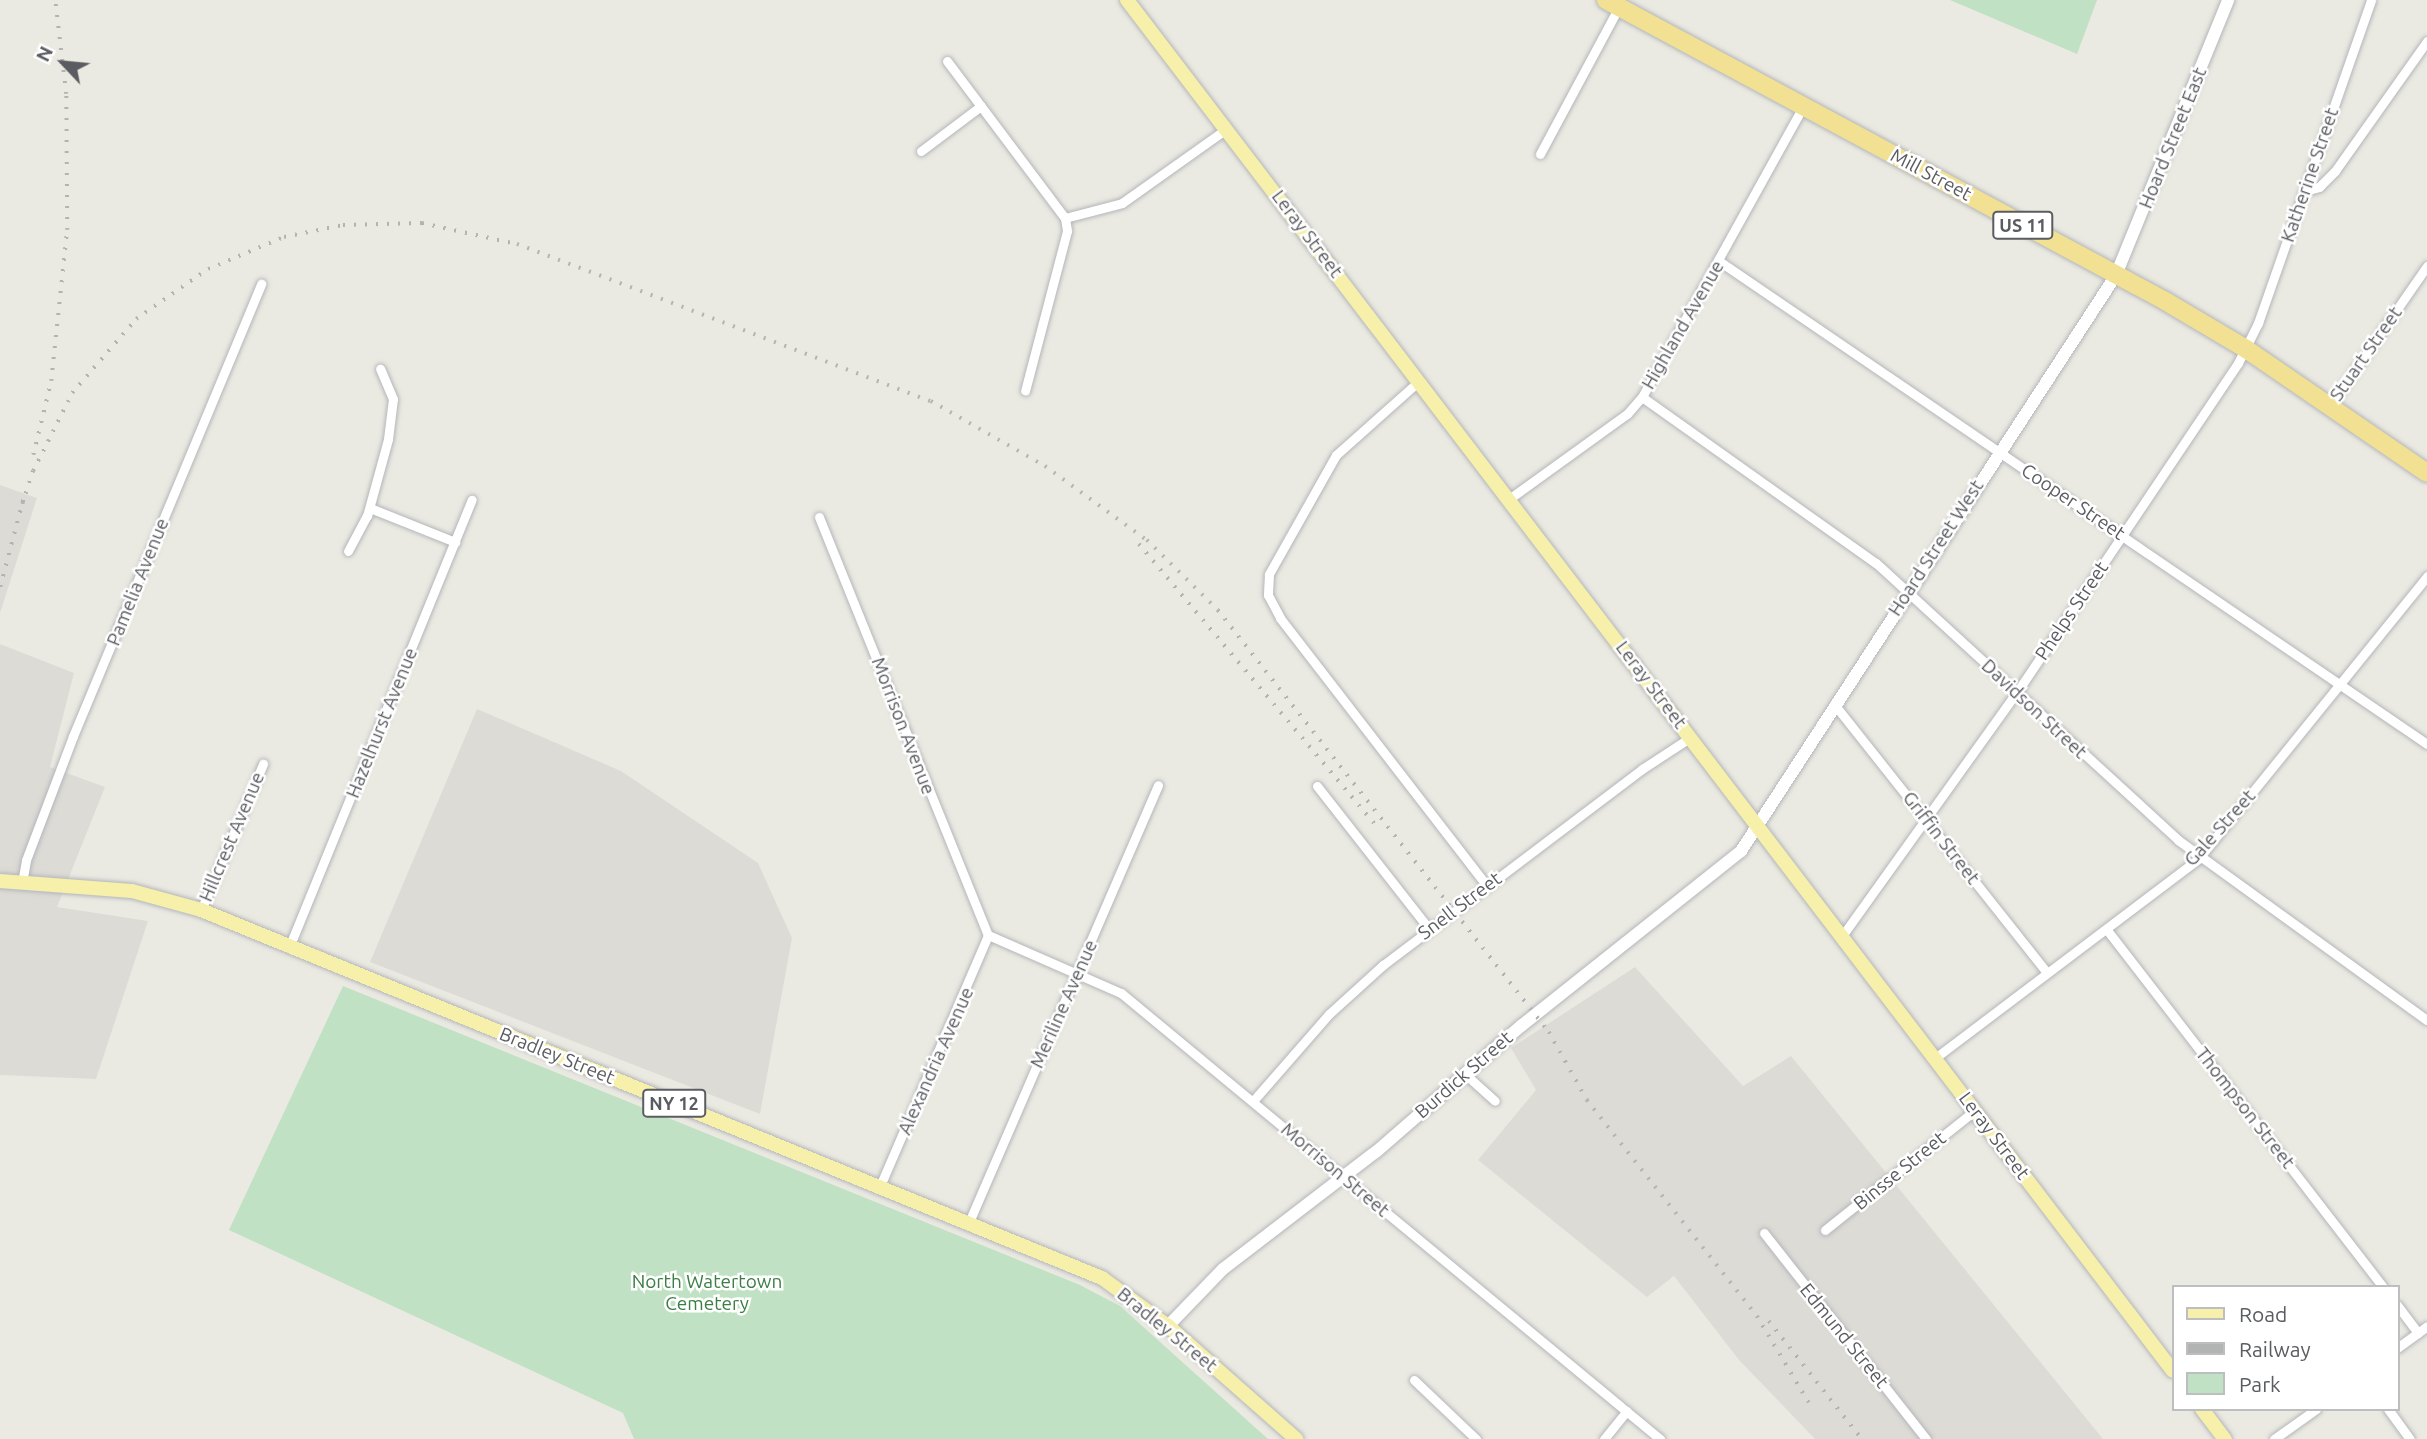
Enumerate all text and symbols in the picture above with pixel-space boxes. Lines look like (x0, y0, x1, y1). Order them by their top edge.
north arrow (28, 28, 98, 98)
text: N (31, 43, 57, 65)
street label: Hoard Street East (2134, 64, 2212, 212)
street label: Katherine Street (2276, 105, 2344, 245)
street label: Mill Street (1887, 144, 1975, 206)
street label: Leray Street (1267, 186, 1347, 282)
road number: US 11 (1992, 210, 2054, 240)
street label: Highland Avenue (1637, 257, 1729, 393)
street label: Stuart Street (2325, 302, 2407, 406)
street label: Cooper Street (2017, 459, 2129, 545)
street label: Hoard Street West (1884, 476, 1988, 620)
street label: Pamelia Avenue (102, 515, 174, 649)
street label: Phelps Street (2031, 557, 2113, 665)
street label: Leray Street (1611, 637, 1691, 733)
street label: Hazelhurst Avenue (341, 645, 423, 801)
street label: Morrison Avenue (866, 654, 940, 798)
street label: Davidson Street (1977, 654, 2091, 764)
street label: Hillcrest Avenue (194, 769, 270, 905)
street label: Gale Street (2180, 785, 2260, 871)
street label: Griffin Street (1898, 787, 1984, 889)
street label: Snell Street (1414, 867, 1506, 945)
street label: Meriline Avenue (1025, 936, 1103, 1072)
street label: Alexandria Avenue (893, 984, 979, 1138)
street label: Bradley Street (496, 1023, 618, 1089)
street label: Burdick Street (1411, 1026, 1517, 1124)
street label: Thompson Street (2191, 1043, 2299, 1173)
road number: NY 12 (641, 1088, 707, 1118)
street label: Leray Street (1954, 1088, 2034, 1184)
street label: Morrison Street (1276, 1118, 1394, 1222)
street label: Binsse Street (1849, 1127, 1951, 1215)
park label: North Watertown Cemetery (632, 1271, 782, 1315)
street label: Edmund Street (1795, 1279, 1893, 1393)
street label: Bradley Street (1112, 1283, 1222, 1377)
legend (2172, 1285, 2399, 1411)
text: Road (2239, 1302, 2287, 1326)
text: Railway (2239, 1337, 2311, 1361)
text: Park (2239, 1372, 2281, 1396)

